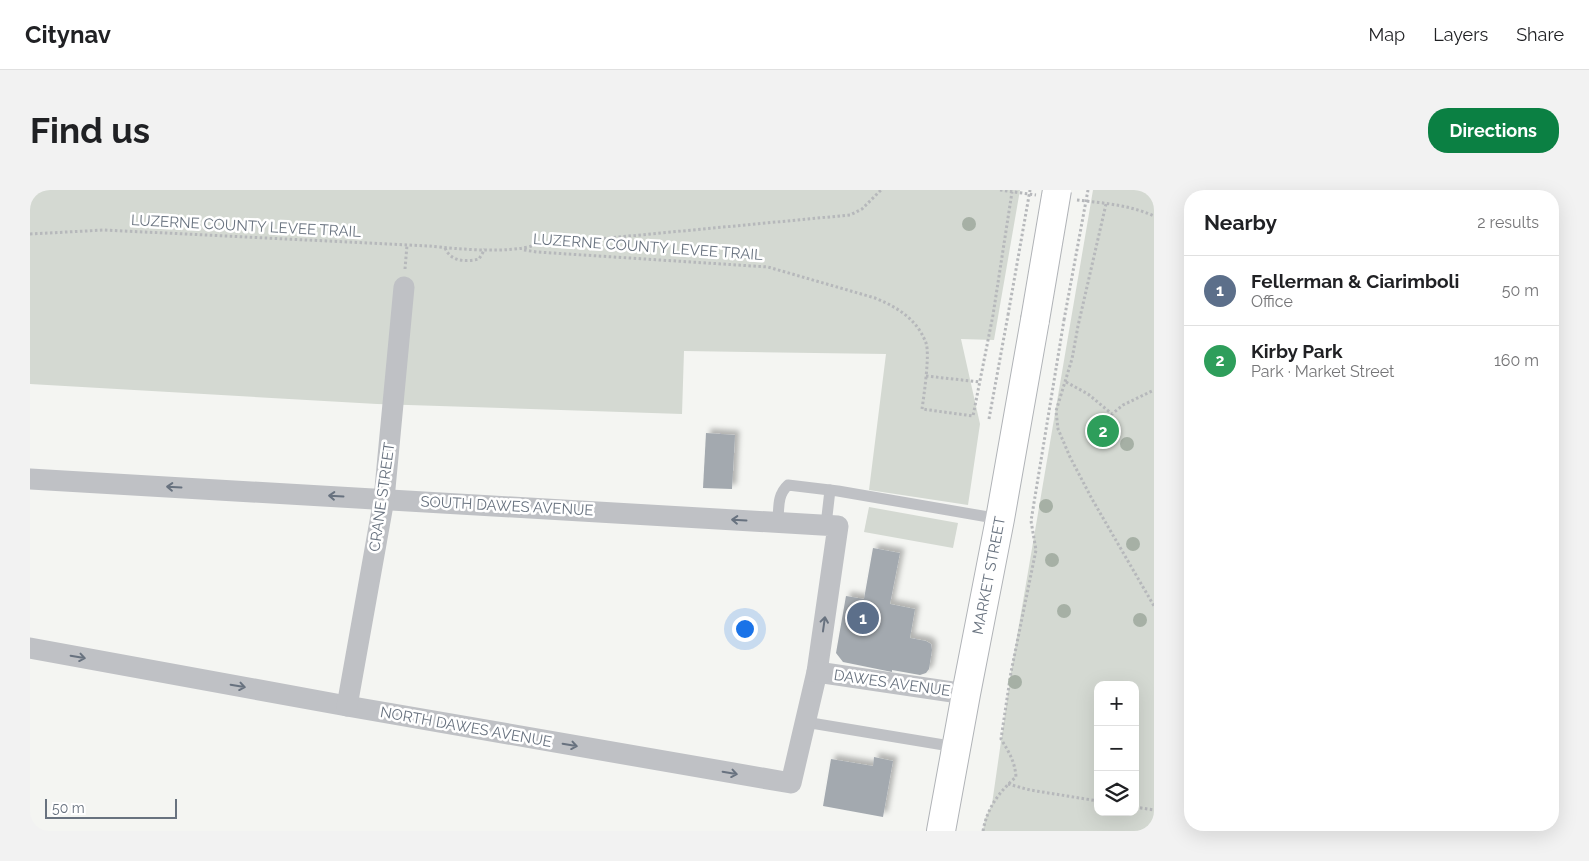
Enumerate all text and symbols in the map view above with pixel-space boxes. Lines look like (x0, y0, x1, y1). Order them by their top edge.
text: Citynav (25, 20, 111, 49)
text: Map (1369, 24, 1405, 45)
text: Layers (1433, 24, 1488, 45)
text: Share (1516, 24, 1564, 45)
button: Directions (1428, 108, 1559, 153)
text: Find us (30, 110, 150, 151)
text: Nearby (1204, 210, 1277, 235)
street label: LUZERNE COUNTY LEVEE TRAIL (131, 211, 362, 241)
text: 2 results (1477, 213, 1539, 232)
street label: LUZERNE COUNTY LEVEE TRAIL (533, 230, 764, 264)
text: Fellerman & Ciarimboli (1251, 270, 1459, 292)
text: 1 (1216, 281, 1224, 300)
text: 50 m (1502, 281, 1539, 300)
text: Office (1251, 292, 1293, 311)
text: Kirby Park (1251, 340, 1343, 362)
text: 2 (1215, 351, 1225, 370)
text: 160 m (1494, 351, 1539, 370)
text: Park · Market Street (1251, 362, 1394, 381)
pin: 2 (1087, 412, 1119, 450)
street label: CRANE STREET (365, 441, 399, 553)
one-way arrow (166, 482, 182, 491)
one-way arrow (328, 491, 344, 500)
street label: SOUTH DAWES AVENUE (420, 492, 594, 520)
street label: MARKET STREET (969, 515, 1009, 636)
one-way arrow (731, 516, 747, 525)
pin: 1 (847, 599, 879, 637)
your location (732, 616, 758, 642)
one-way arrow (819, 616, 829, 632)
one-way arrow (70, 652, 86, 662)
street label: DAWES AVENUE (833, 666, 951, 700)
map controls (1094, 681, 1139, 816)
button: + (1094, 681, 1139, 726)
one-way arrow (229, 682, 245, 691)
street label: NORTH DAWES AVENUE (379, 703, 553, 751)
button: − (1094, 726, 1139, 771)
one-way arrow (562, 740, 578, 750)
one-way arrow (722, 768, 738, 778)
button: layers (1094, 771, 1139, 816)
scale bar (45, 796, 178, 819)
text: 50 m (52, 800, 85, 816)

